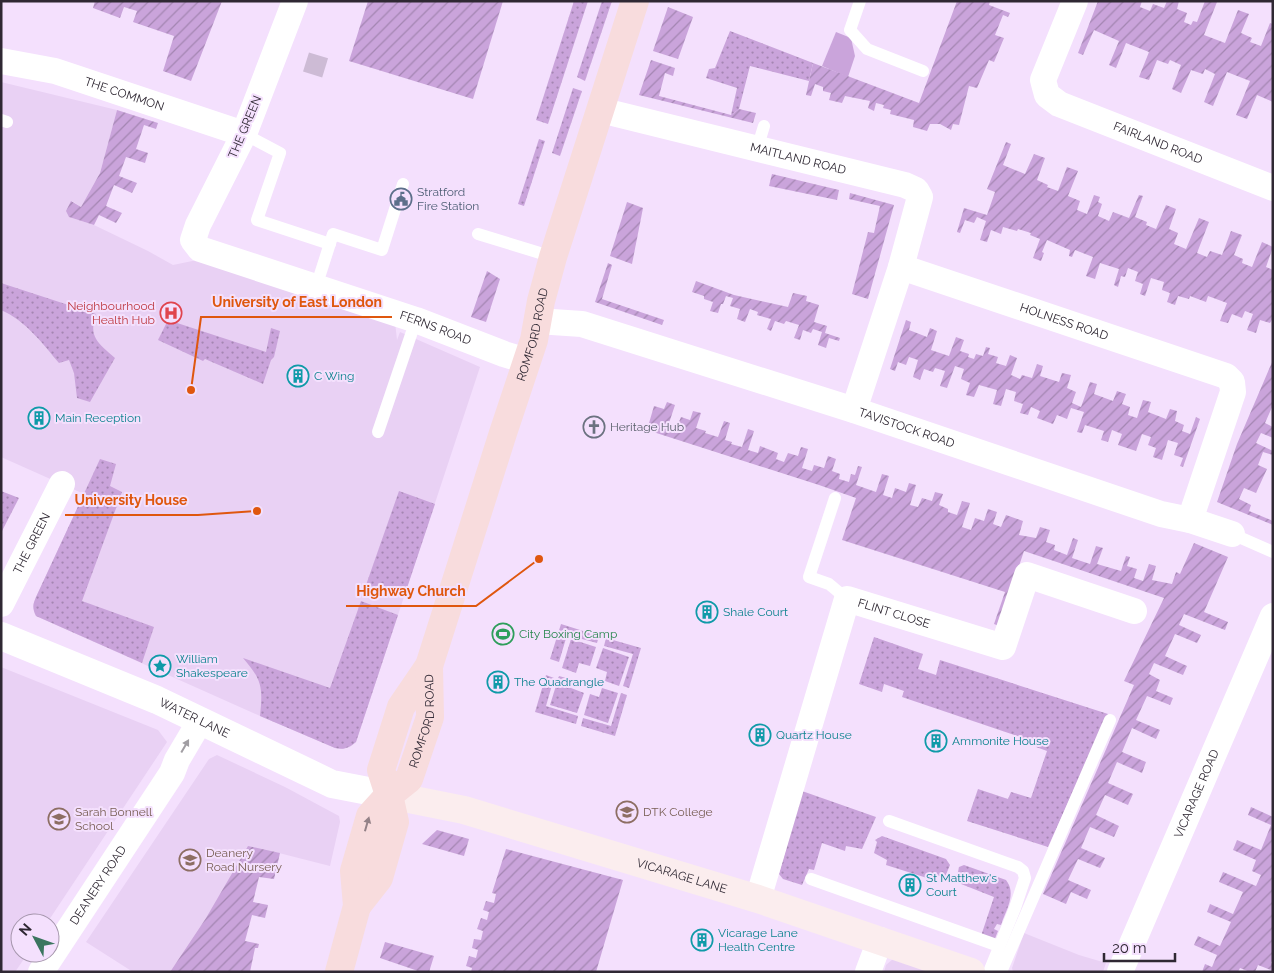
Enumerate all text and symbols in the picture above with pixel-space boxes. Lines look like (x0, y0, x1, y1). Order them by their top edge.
street label: THE COMMON (83, 74, 166, 114)
street label: THE GREEN (225, 93, 265, 161)
street label: FAIRLAND ROAD (1111, 119, 1205, 167)
street label: MAITLAND ROAD (749, 140, 848, 177)
place label: Stratford Fire Station (417, 185, 479, 213)
public building icon: Stratford Fire Station (389, 187, 413, 211)
street label: ROMFORD ROAD (514, 286, 551, 383)
callout: University of East London (201, 288, 392, 317)
text: University of East London (212, 294, 382, 310)
place label: Neighbourhood Health Hub (67, 299, 155, 327)
street label: HOLNESS ROAD (1018, 300, 1110, 343)
hospital icon: Neighbourhood Health Hub (159, 301, 183, 325)
street label: FERNS ROAD (398, 308, 474, 348)
building icon: C Wing (286, 364, 310, 388)
place label: C Wing (314, 369, 354, 383)
street label: TAVISTOCK ROAD (857, 405, 957, 451)
building icon: Main Reception (27, 406, 51, 430)
place label: Main Reception (55, 411, 141, 425)
church icon: Heritage Hub (582, 415, 606, 439)
place label: Heritage Hub (610, 420, 684, 434)
callout: University House (65, 486, 198, 515)
text: University House (75, 492, 188, 508)
street label: THE GREEN (10, 510, 53, 576)
callout: Highway Church (346, 577, 476, 606)
text: Highway Church (356, 583, 466, 599)
street label: FLINT CLOSE (856, 596, 932, 631)
building icon: Shale Court (695, 600, 719, 624)
place label: Shale Court (723, 605, 788, 619)
sports icon: City Boxing Camp (491, 622, 515, 646)
place label: City Boxing Camp (519, 627, 617, 641)
place label: William Shakespeare (176, 652, 248, 680)
place icon: William Shakespeare (148, 654, 172, 678)
building icon: The Quadrangle (486, 670, 510, 694)
street label: ROMFORD ROAD (406, 674, 437, 770)
place label: The Quadrangle (514, 675, 604, 689)
street label: WATER LANE (157, 695, 232, 741)
building icon: Quartz House (748, 723, 772, 747)
place label: Quartz House (776, 728, 852, 742)
building icon: Ammonite House (924, 729, 948, 753)
place label: Ammonite House (952, 734, 1049, 748)
one-way arrow (180, 740, 189, 753)
street label: VICARAGE ROAD (1171, 747, 1222, 840)
school or university icon: DTK College (615, 800, 639, 824)
place label: Sarah Bonnell School (75, 805, 153, 833)
place label: DTK College (643, 805, 713, 819)
school or university icon: Sarah Bonnell School (47, 807, 71, 831)
one-way arrow (364, 816, 372, 831)
street label: DEANERY ROAD (67, 843, 130, 927)
place label: Deanery Road Nursery (206, 846, 282, 874)
school or university icon: Deanery Road Nursery (178, 848, 202, 872)
street label: VICARAGE LANE (635, 856, 729, 896)
place label: St Matthew's Court (926, 871, 997, 899)
building icon: St Matthew's Court (898, 873, 922, 897)
north arrow (10, 913, 60, 963)
text: N (16, 920, 35, 939)
place label: Vicarage Lane Health Centre (718, 926, 798, 954)
building icon: Vicarage Lane Health Centre (690, 928, 714, 952)
scale bar (1104, 930, 1175, 962)
text: 20 m (1112, 939, 1147, 957)

